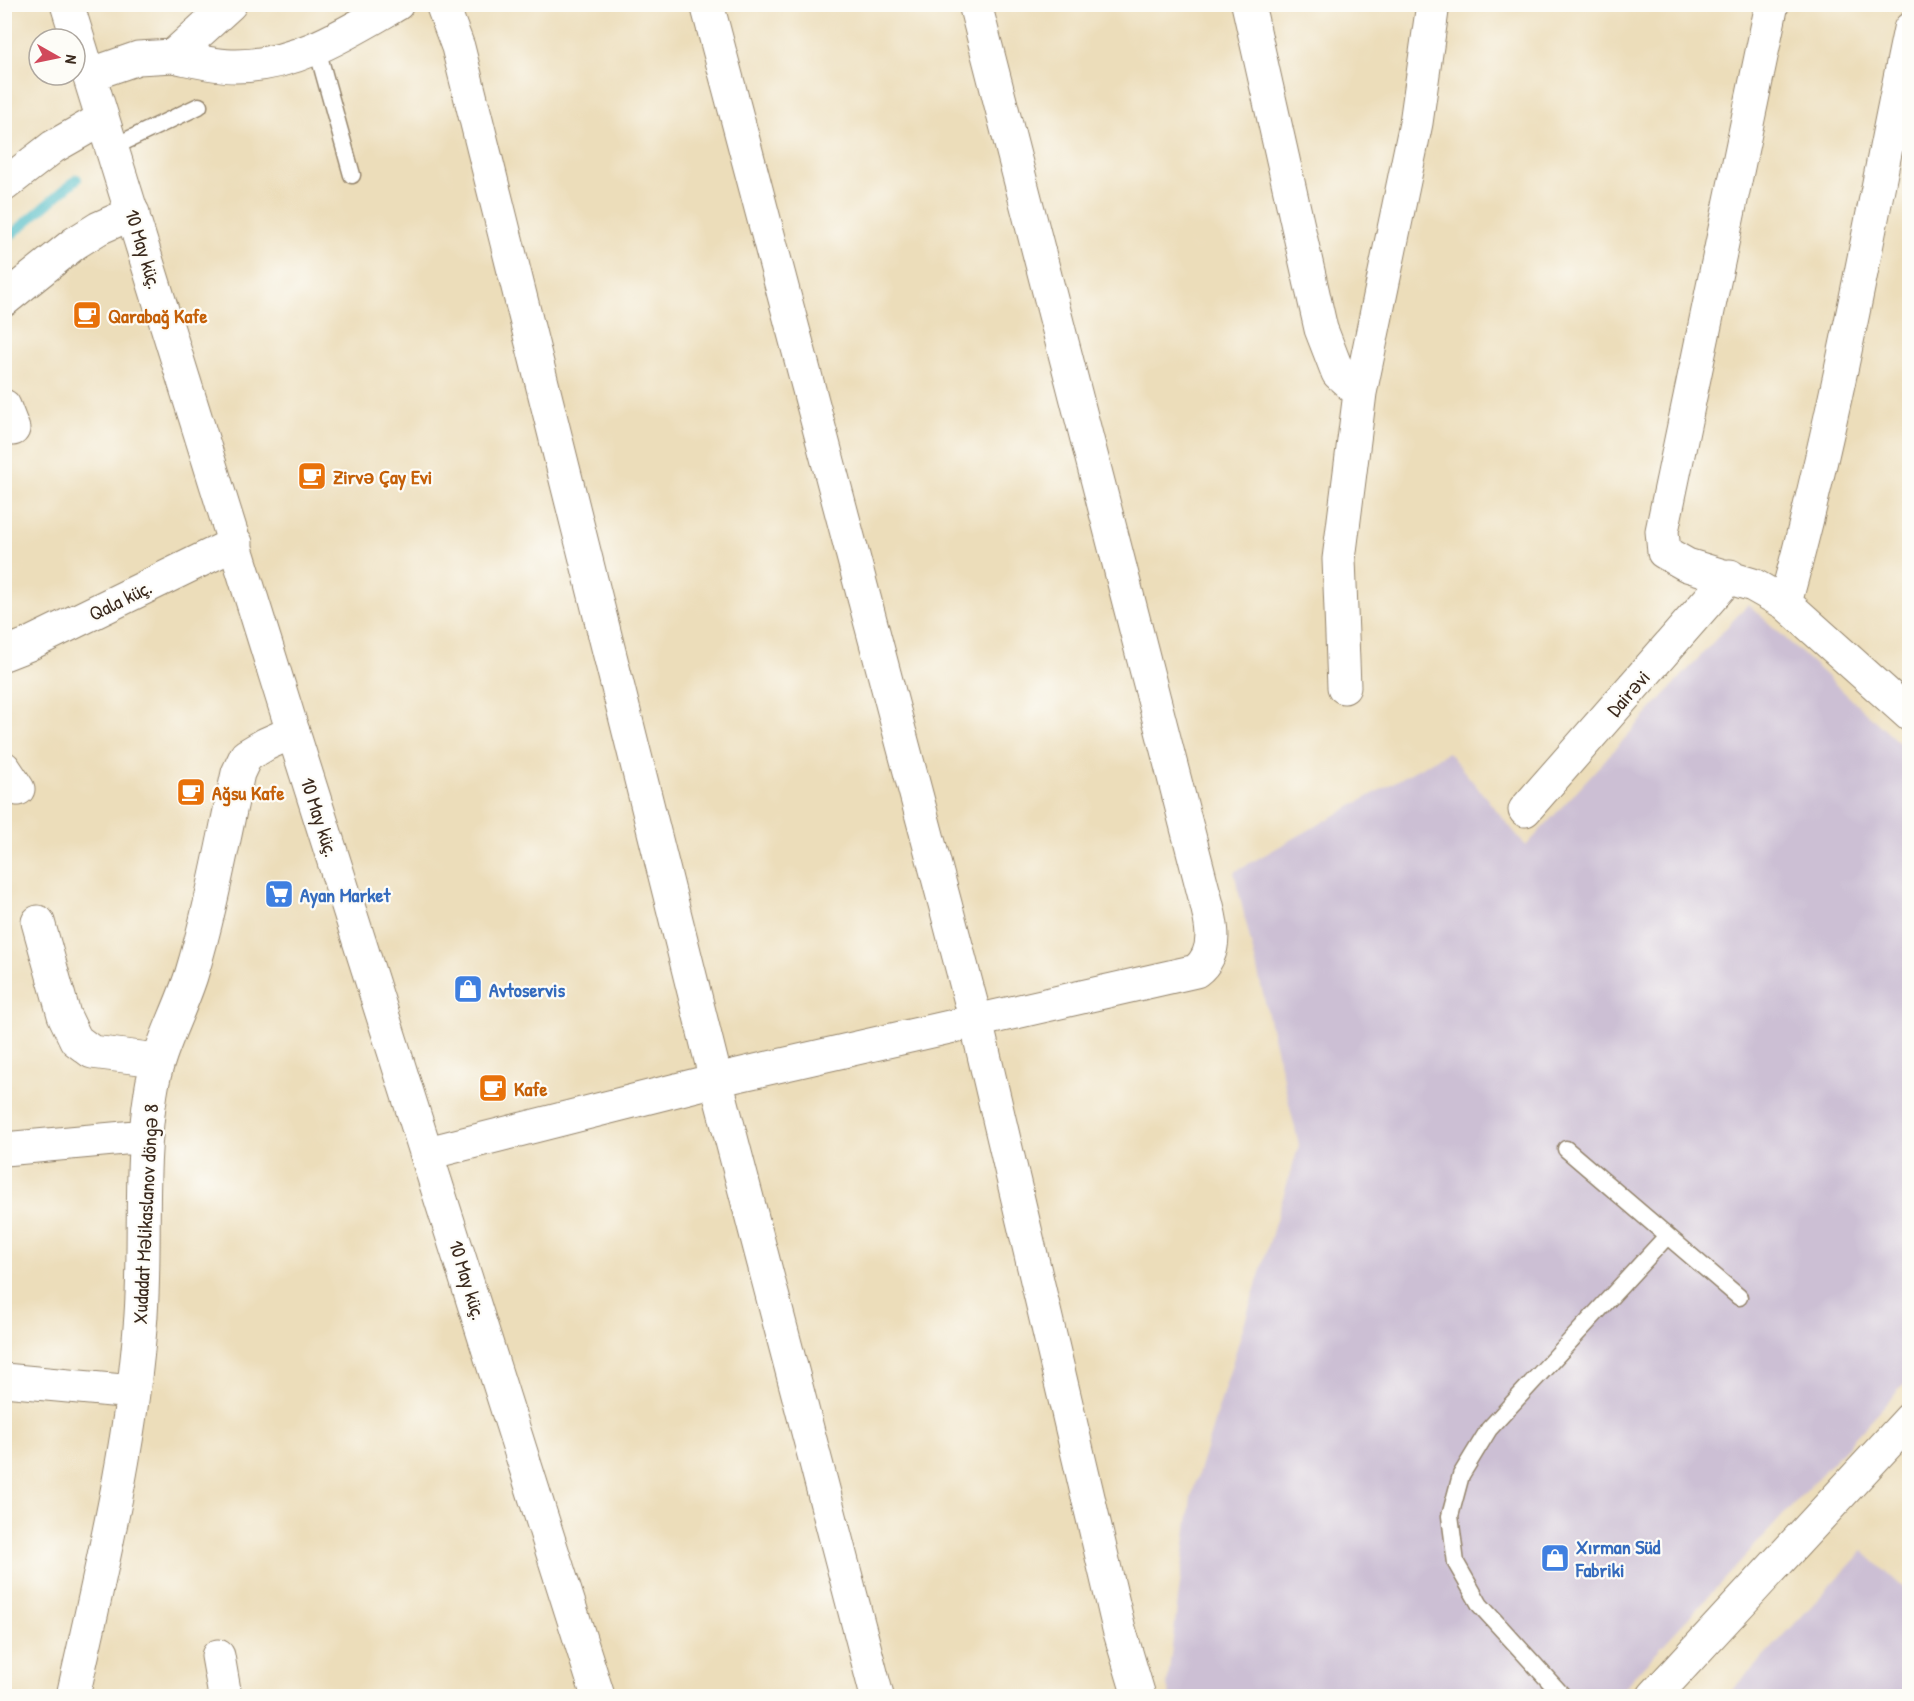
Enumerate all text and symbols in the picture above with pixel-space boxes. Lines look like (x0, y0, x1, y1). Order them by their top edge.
north arrow (27, 27, 87, 87)
text: N (60, 53, 83, 66)
street label: 10 May küç. (119, 206, 169, 292)
cafe icon: Qarabağ Kafe (71, 299, 103, 331)
place label: Qarabağ Kafe (108, 302, 208, 330)
cafe icon: Zirvə Çay Evi (296, 460, 328, 492)
place label: Zirvə Çay Evi (333, 463, 432, 491)
street label: Qala küç. (84, 573, 156, 627)
street label: Dairəvi (1600, 664, 1656, 722)
street label: 10 May küç. (294, 774, 346, 860)
cafe icon: Ağsu Kafe (175, 776, 207, 808)
place label: Ağsu Kafe (212, 779, 284, 807)
supermarket icon: Ayan Market (263, 878, 295, 910)
place label: Ayan Market (300, 881, 391, 909)
shop icon: Avtoservis (452, 973, 484, 1005)
place label: Avtoservis (489, 976, 566, 1003)
cafe icon: Kafe (477, 1072, 509, 1104)
place label: Kafe (514, 1075, 547, 1102)
street label: Xudadat Məlikaslanov döngə 8 (126, 1103, 164, 1325)
street label: 10 May küç. (443, 1237, 493, 1323)
place label: Xırman Süd Fabriki (1575, 1533, 1660, 1583)
shop icon: Xırman Süd Fabriki (1539, 1542, 1571, 1574)

